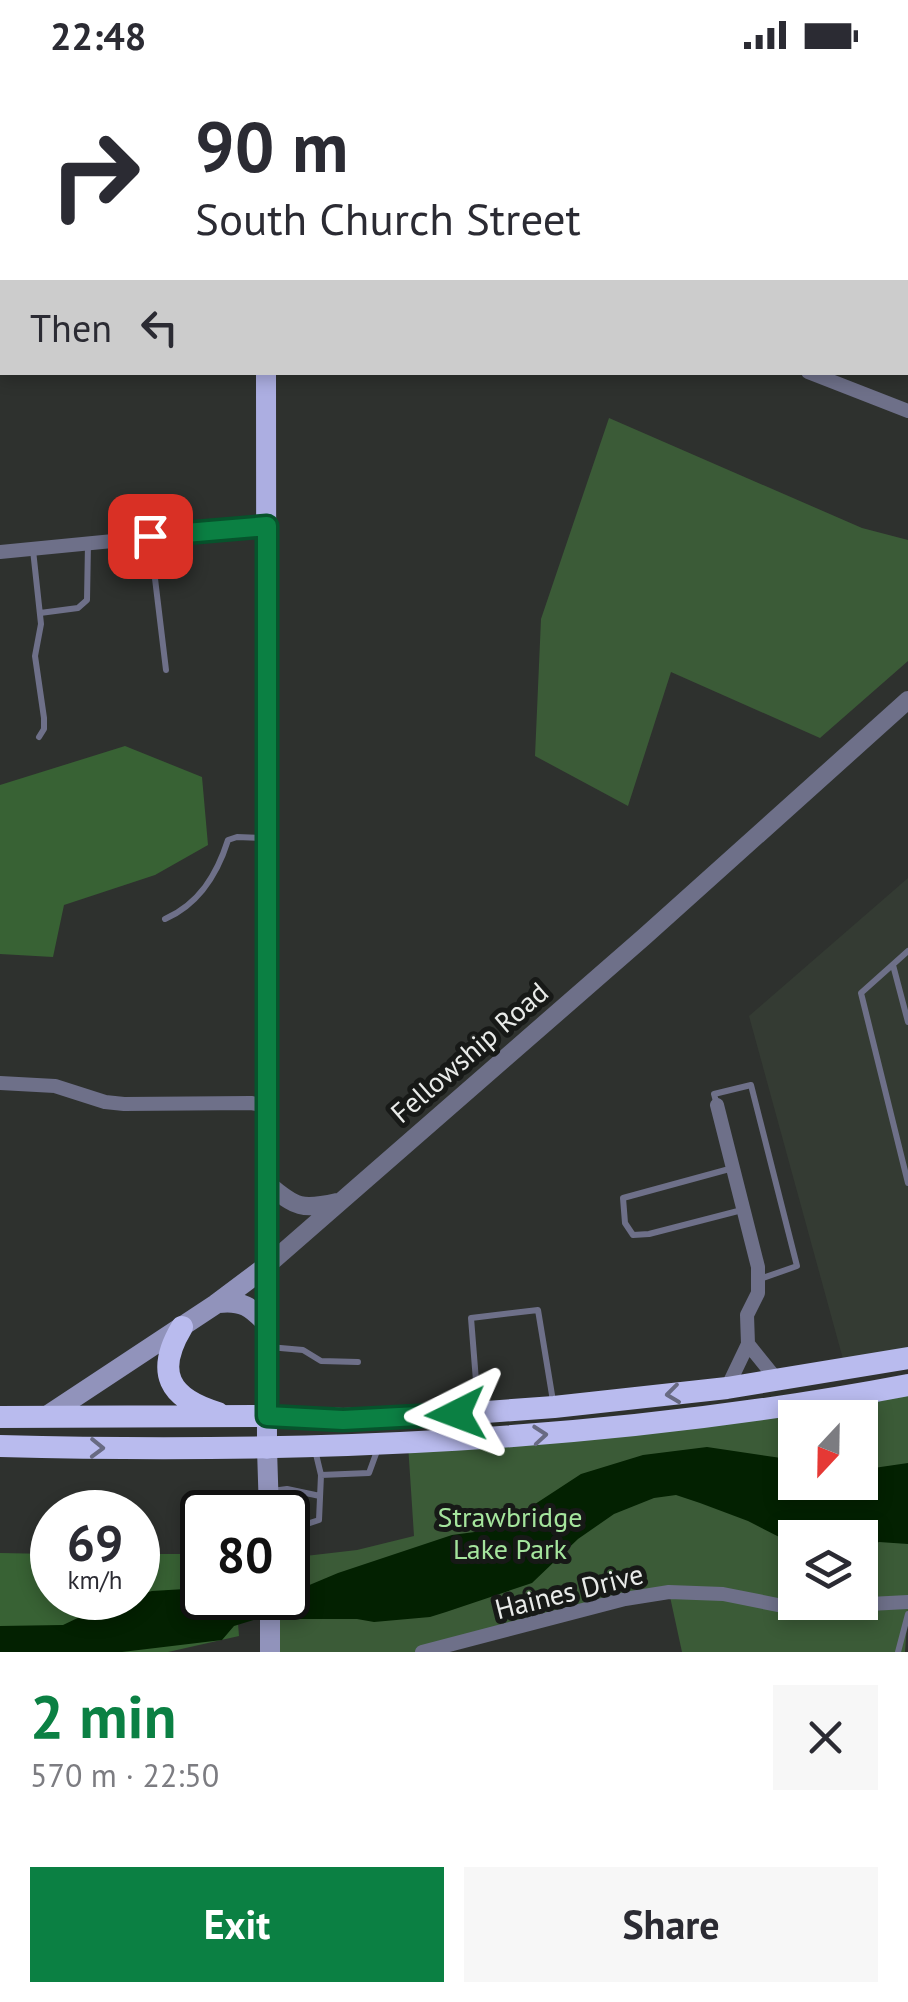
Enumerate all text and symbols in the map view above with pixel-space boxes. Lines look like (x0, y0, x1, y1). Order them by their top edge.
text: 22:48 (50, 11, 146, 60)
text: 90 m (195, 101, 348, 191)
icon: right (30, 110, 160, 240)
text: South Church Street (195, 189, 581, 247)
icon: left (132, 300, 187, 355)
text: Then (30, 303, 112, 352)
pin (108, 494, 193, 579)
icon: arrive (123, 509, 178, 564)
street label: Fellowship Road (383, 973, 555, 1131)
position arrow (404, 1362, 508, 1466)
one-way arrow (665, 1383, 681, 1404)
north arrow (778, 1400, 878, 1500)
map controls (778, 1400, 878, 1620)
one-way arrow (532, 1425, 548, 1447)
one-way arrow (90, 1437, 106, 1459)
speed limit sign: 80 (180, 1490, 310, 1620)
park label: Strawbridge Lake Park (438, 1498, 582, 1567)
text: 69 (67, 1510, 123, 1575)
button: layers (778, 1520, 878, 1620)
street label: Haines Drive (491, 1555, 647, 1627)
text: km/h (68, 1564, 122, 1596)
text: 2 min (30, 1677, 176, 1755)
button: close (773, 1685, 878, 1790)
text: 570 m · 22:50 (30, 1754, 219, 1796)
button: Exit (30, 1867, 444, 1982)
button: Share (464, 1867, 878, 1982)

